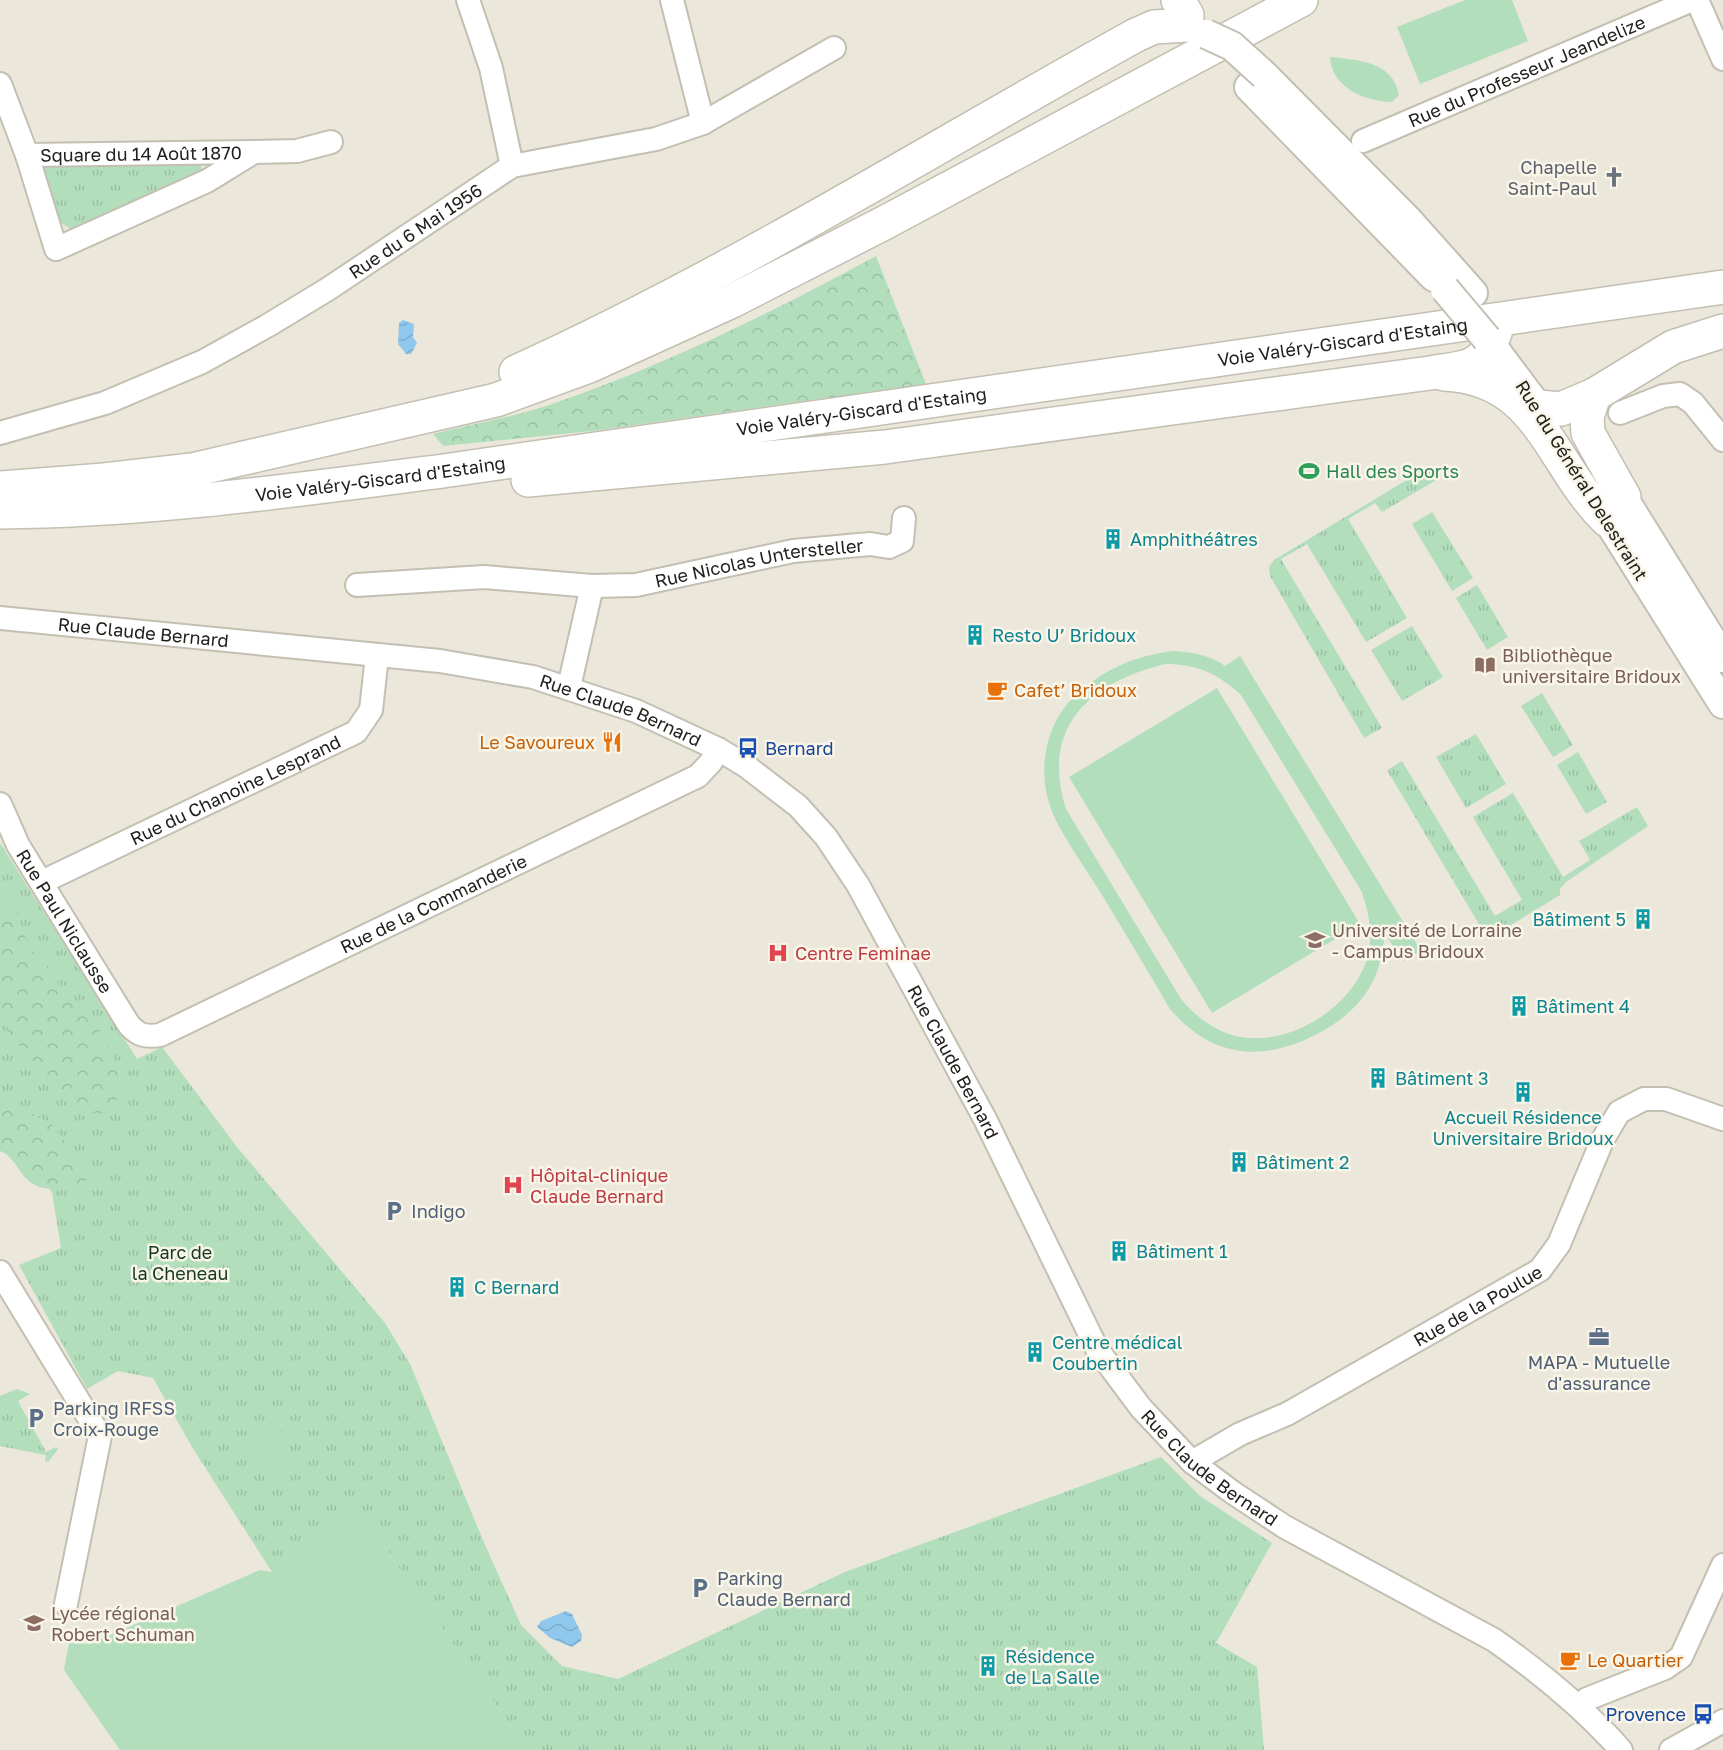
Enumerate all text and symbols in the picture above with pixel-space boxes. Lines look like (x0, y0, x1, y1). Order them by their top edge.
street label: Rue du Professeur Jeandelize (1405, 10, 1648, 131)
street label: Square du 14 Août 1870 (40, 141, 242, 166)
place label: Chapelle Saint-Paul (1507, 156, 1597, 199)
church icon: Chapelle Saint-Paul (1602, 165, 1626, 189)
street label: Rue du 6 Mai 1956 (344, 178, 486, 283)
street label: Voie Valéry-Giscard d'Estaing (1216, 313, 1469, 371)
street label: Rue du Général Delestraint (1511, 376, 1653, 584)
street label: Voie Valéry-Giscard d'Estaing (735, 382, 988, 440)
street label: Voie Valéry-Giscard d'Estaing (254, 451, 507, 506)
sports icon: Hall des Sports (1297, 459, 1321, 483)
place label: Hall des Sports (1326, 460, 1459, 482)
building icon: Amphithéâtres (1101, 527, 1125, 551)
place label: Amphithéâtres (1130, 528, 1258, 550)
street label: Rue Nicolas Untersteller (653, 534, 864, 592)
street label: Rue Claude Bernard (57, 613, 230, 651)
building icon: Resto U’ Bridoux (963, 623, 987, 647)
place label: Resto U’ Bridoux (992, 624, 1136, 646)
place label: Bibliothèque universitaire Bridoux (1502, 644, 1681, 687)
library icon: Bibliothèque universitaire Bridoux (1473, 653, 1497, 677)
street label: Rue Claude Bernard (537, 669, 705, 751)
cafe icon: Cafet’ Bridoux (985, 678, 1009, 702)
place label: Cafet’ Bridoux (1014, 679, 1137, 701)
street label: Rue du Chanoine Lesprand (126, 730, 344, 849)
restaurant icon: Le Savoureux (600, 730, 624, 754)
place label: Le Savoureux (479, 731, 595, 753)
bus stop icon: Bernard (736, 736, 760, 760)
place label: Bernard (765, 737, 834, 759)
street label: Rue Paul Niclausse (12, 845, 118, 997)
street label: Rue de la Commanderie (337, 849, 530, 958)
building icon: Bâtiment 5 (1631, 907, 1655, 931)
place label: Bâtiment 5 (1533, 908, 1626, 930)
place label: Université de Lorraine - Campus Bridoux (1332, 919, 1522, 962)
school or university icon: Université de Lorraine - Campus Bridoux (1303, 928, 1327, 952)
hospital icon: Centre Feminae (766, 941, 790, 965)
place label: Centre Feminae (795, 942, 931, 964)
street label: Rue Claude Bernard (903, 981, 1004, 1142)
building icon: Bâtiment 4 (1507, 994, 1531, 1018)
place label: Bâtiment 4 (1536, 995, 1630, 1017)
building icon: Bâtiment 3 (1366, 1066, 1390, 1090)
place label: Bâtiment 3 (1395, 1067, 1489, 1089)
building icon: Accueil Résidence Universitaire Bridoux (1511, 1080, 1535, 1104)
place label: Accueil Résidence Universitaire Bridoux (1432, 1106, 1614, 1149)
building icon: Bâtiment 2 (1227, 1150, 1251, 1174)
place label: Bâtiment 2 (1256, 1151, 1349, 1173)
place label: Hôpital-clinique Claude Bernard (530, 1164, 668, 1207)
hospital icon: Hôpital-clinique Claude Bernard (501, 1173, 525, 1197)
parking icon: Indigo (382, 1199, 406, 1223)
place label: Indigo (411, 1200, 466, 1222)
building icon: Bâtiment 1 (1107, 1239, 1131, 1263)
place label: Bâtiment 1 (1136, 1240, 1228, 1262)
park label: Parc de la Cheneau (132, 1241, 228, 1284)
street label: Rue de la Poulue (1409, 1260, 1546, 1351)
building icon: C Bernard (445, 1275, 469, 1299)
place label: C Bernard (474, 1276, 559, 1298)
office icon: MAPA - Mutuelle d'assurance (1587, 1325, 1611, 1349)
place label: Centre médical Coubertin (1052, 1331, 1183, 1374)
building icon: Centre médical Coubertin (1023, 1340, 1047, 1364)
place label: MAPA - Mutuelle d'assurance (1528, 1351, 1670, 1394)
place label: Parking IRFSS Croix-Rouge (53, 1397, 175, 1440)
street label: Rue Claude Bernard (1137, 1404, 1282, 1530)
parking icon: Parking IRFSS Croix-Rouge (24, 1406, 48, 1430)
place label: Parking Claude Bernard (717, 1567, 851, 1610)
parking icon: Parking Claude Bernard (688, 1576, 712, 1600)
place label: Lycée régional Robert Schuman (51, 1602, 195, 1645)
school or university icon: Lycée régional Robert Schuman (22, 1611, 46, 1635)
place label: Résidence de La Salle (1005, 1645, 1100, 1688)
cafe icon: Le Quartier (1558, 1648, 1582, 1672)
place label: Le Quartier (1587, 1649, 1683, 1671)
building icon: Résidence de La Salle (976, 1654, 1000, 1678)
bus stop icon: Provence (1691, 1702, 1715, 1726)
place label: Provence (1605, 1703, 1686, 1725)

